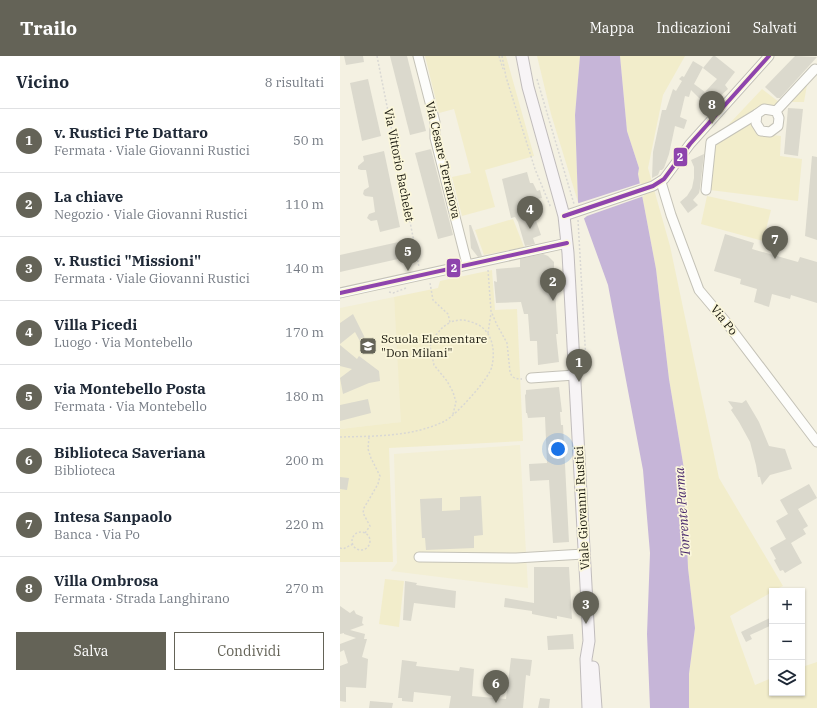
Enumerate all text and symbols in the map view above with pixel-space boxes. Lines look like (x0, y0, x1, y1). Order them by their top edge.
text: Trailo (20, 16, 77, 40)
text: Mappa (590, 19, 634, 37)
text: Indicazioni (656, 19, 731, 37)
text: Salvati (753, 19, 797, 37)
text: Vicino (16, 71, 69, 93)
text: 8 risultati (265, 74, 324, 91)
pin: 8 (699, 91, 725, 124)
street label: Via Cesare Terranova (423, 100, 464, 220)
street label: Via Vittorio Bachelet (381, 107, 418, 223)
text: v. Rustici Pte Dattaro (54, 123, 208, 142)
text: 1 (25, 132, 33, 149)
text: 50 m (293, 132, 324, 149)
text: Fermata · Viale Giovanni Rustici (54, 142, 250, 159)
line badge: 2 (673, 147, 688, 167)
text: 2 (677, 150, 683, 164)
text: La chiave (54, 187, 123, 206)
text: 2 (25, 196, 33, 213)
text: 110 m (285, 196, 324, 213)
pin: 4 (517, 196, 543, 229)
text: Negozio · Viale Giovanni Rustici (54, 206, 248, 223)
pin: 7 (762, 226, 788, 259)
pin: 5 (395, 238, 421, 271)
text: v. Rustici "Missioni" (54, 251, 201, 270)
line badge: 2 (446, 258, 461, 278)
text: 3 (25, 260, 33, 277)
text: 140 m (285, 260, 324, 277)
text: 2 (451, 261, 457, 275)
pin: 2 (540, 268, 566, 301)
text: Fermata · Viale Giovanni Rustici (54, 270, 250, 287)
street label: Via Po (708, 301, 741, 338)
text: Villa Picedi (54, 315, 137, 334)
text: 4 (25, 324, 33, 341)
text: 170 m (285, 324, 324, 341)
place label: Scuola Elementare "Don Milani" (381, 331, 487, 360)
text: Luogo · Via Montebello (54, 334, 193, 351)
school or university icon: Scuola Elementare "Don Milani" (358, 336, 378, 356)
pin: 1 (566, 349, 592, 382)
text: via Montebello Posta (54, 379, 206, 398)
text: 5 (25, 388, 33, 405)
text: 180 m (285, 388, 324, 405)
text: Fermata · Via Montebello (54, 398, 207, 415)
your location (548, 439, 568, 459)
text: Biblioteca Saveriana (54, 443, 206, 462)
street label: Viale Giovanni Rustici (571, 446, 592, 570)
text: 6 (25, 452, 33, 469)
text: 200 m (285, 452, 324, 469)
text: Biblioteca (54, 462, 115, 479)
water label: Torrente Parma (671, 467, 694, 557)
text: Intesa Sanpaolo (54, 507, 172, 526)
text: 7 (25, 516, 33, 533)
text: 220 m (285, 516, 324, 533)
text: Banca · Via Po (54, 526, 140, 543)
text: Villa Ombrosa (54, 571, 159, 590)
text: 8 (25, 580, 33, 597)
text: 270 m (285, 580, 324, 597)
map controls (769, 588, 805, 696)
button: + (769, 588, 805, 624)
text: Fermata · Strada Langhirano (54, 590, 230, 607)
pin: 3 (573, 591, 599, 624)
button: − (769, 624, 805, 660)
button: Salva (16, 632, 166, 670)
button: Condividi (174, 632, 324, 670)
button: layers (769, 660, 805, 696)
pin: 6 (483, 670, 509, 703)

